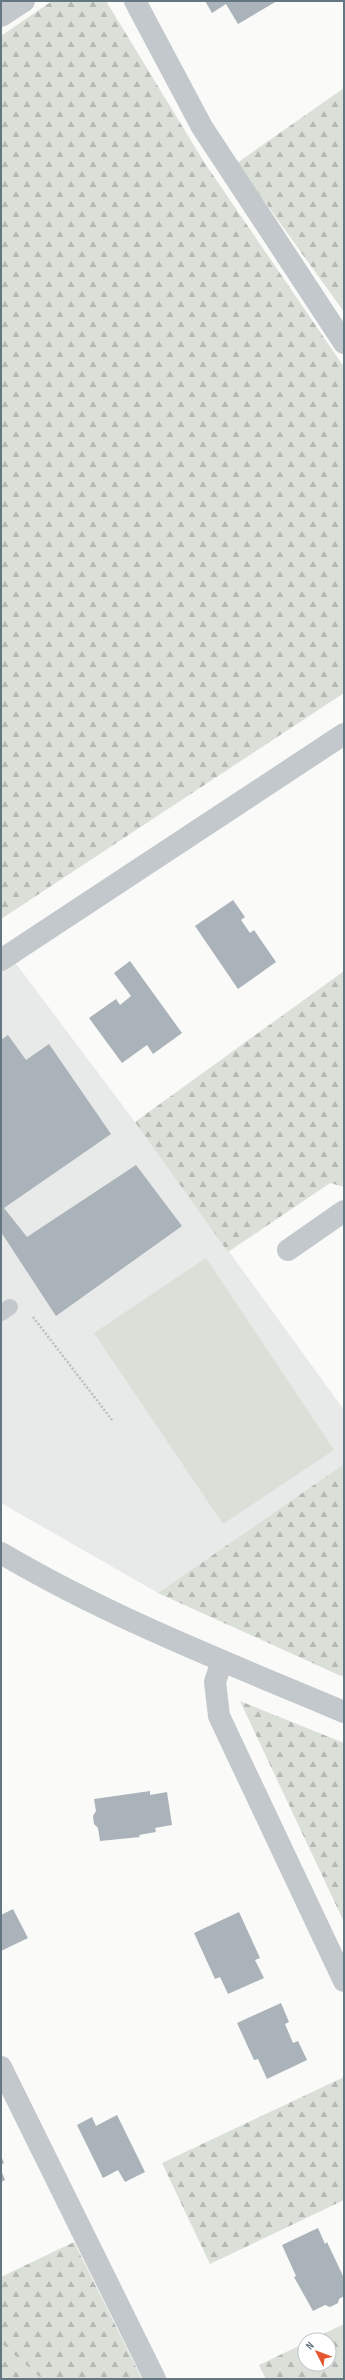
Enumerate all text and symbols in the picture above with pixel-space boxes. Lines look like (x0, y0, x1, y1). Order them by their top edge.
north arrow (297, 2332, 337, 2372)
text: N (303, 2339, 317, 2352)

